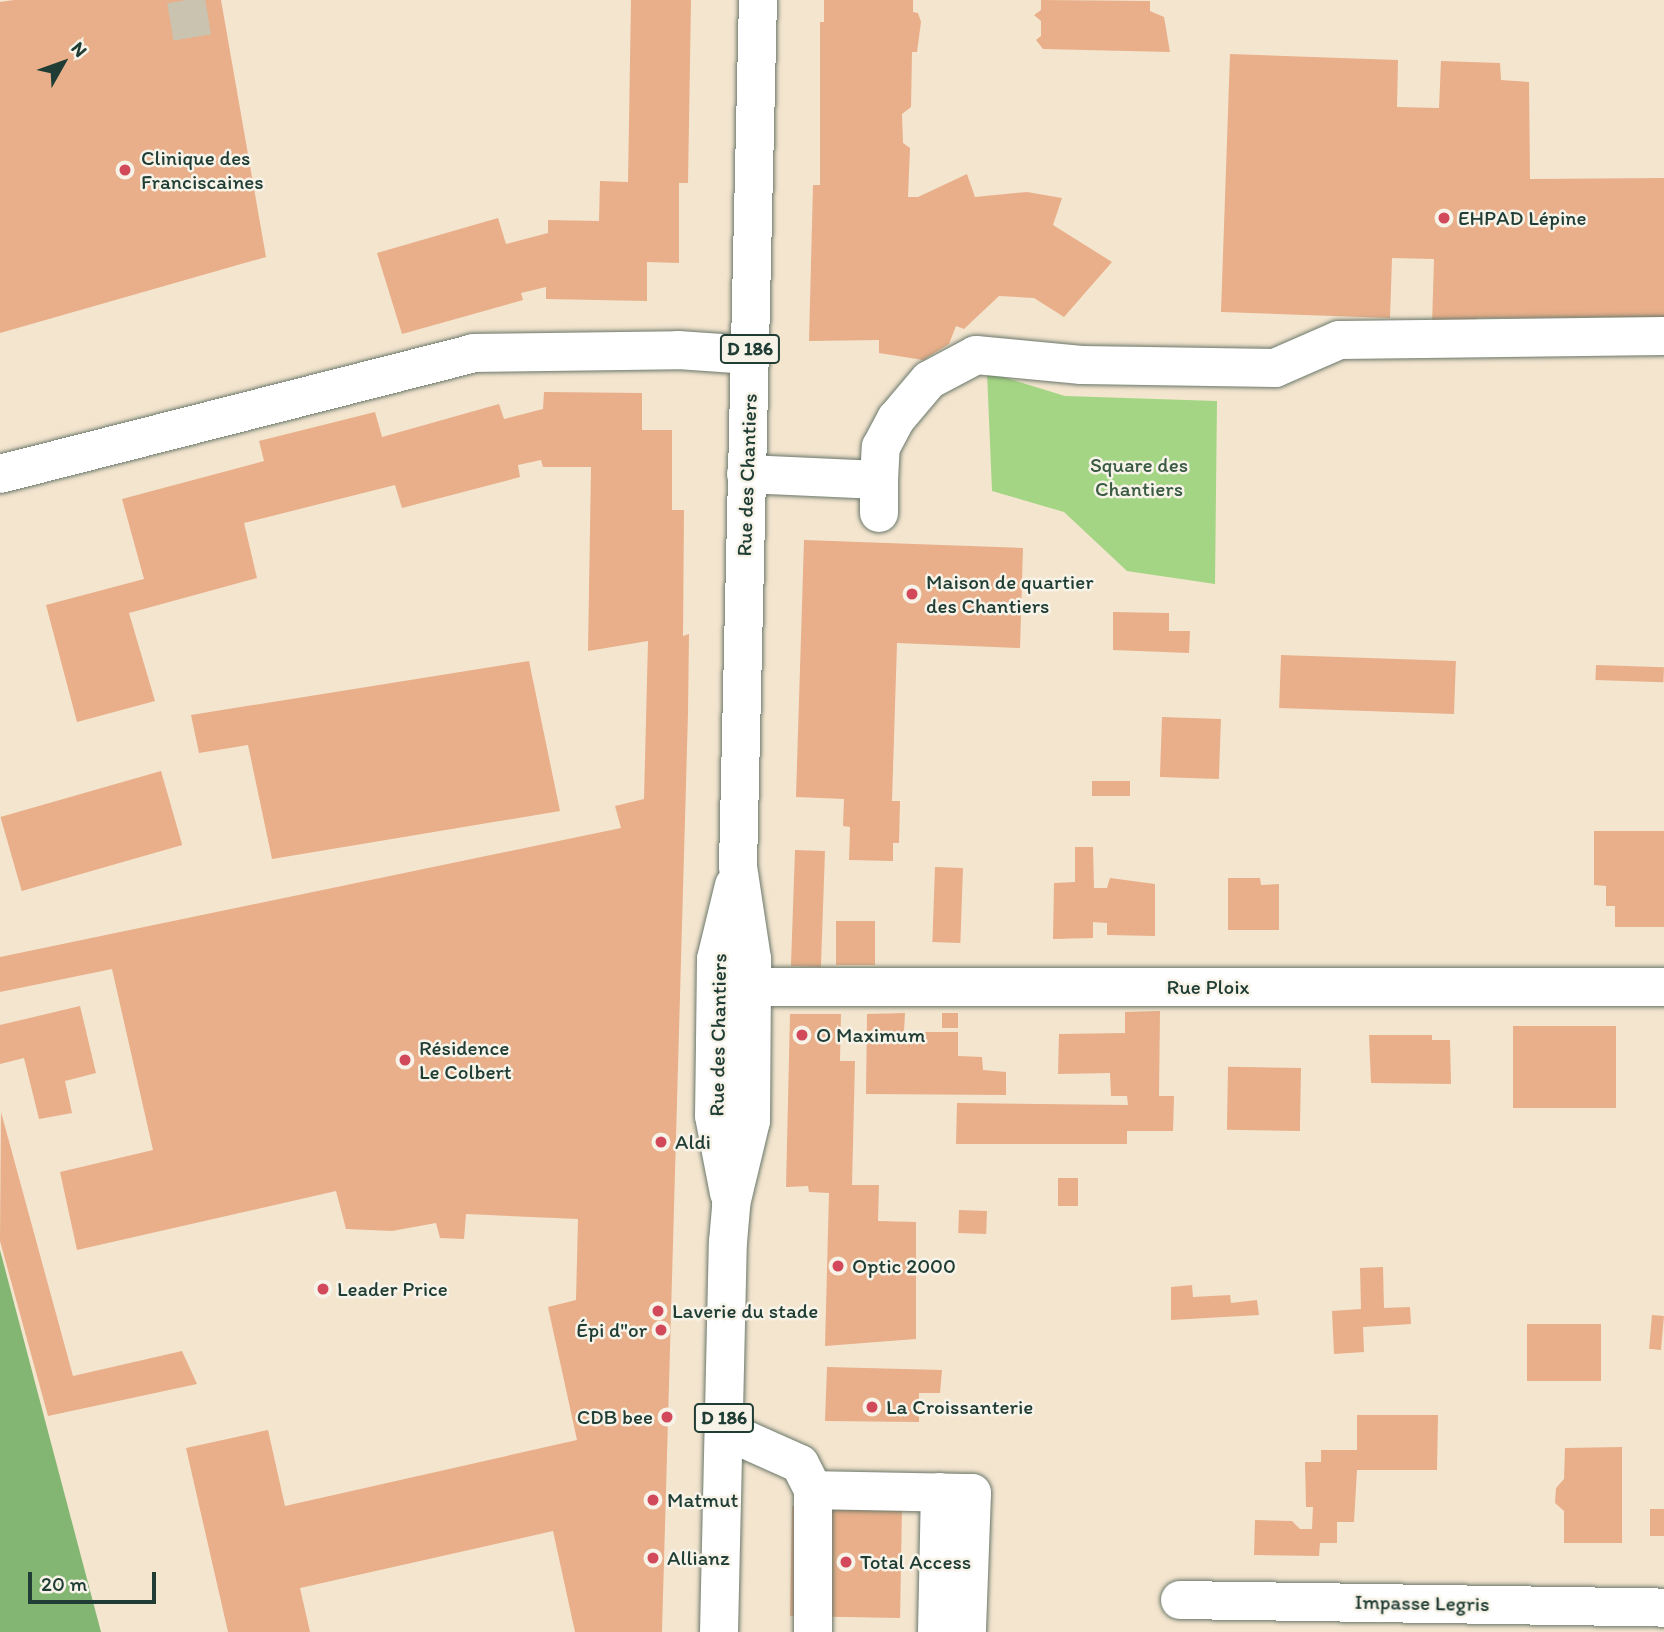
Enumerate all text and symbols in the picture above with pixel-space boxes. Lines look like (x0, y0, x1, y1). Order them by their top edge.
north arrow (28, 28, 98, 98)
text: N (67, 37, 92, 61)
place label: Clinique des Franciscaines (141, 145, 264, 195)
marker: Clinique des Franciscaines (115, 160, 135, 180)
place label: EHPAD Lépine (1458, 205, 1586, 231)
marker: EHPAD Lépine (1436, 210, 1452, 226)
road number: D 186 (718, 334, 782, 364)
street label: Rue des Chantiers (732, 393, 762, 557)
park label: Square des Chantiers (1090, 452, 1188, 502)
place label: Maison de quartier des Chantiers (926, 569, 1093, 619)
marker: Maison de quartier des Chantiers (904, 586, 920, 602)
street label: Rue des Chantiers (704, 954, 732, 1116)
street label: Rue Ploix (1167, 974, 1249, 1000)
place label: O Maximum (816, 1022, 925, 1048)
marker: O Maximum (794, 1027, 810, 1043)
place label: Résidence Le Colbert (419, 1035, 512, 1085)
marker: Résidence Le Colbert (397, 1052, 413, 1068)
place label: Aldi (675, 1129, 711, 1155)
marker: Aldi (653, 1134, 669, 1150)
place label: Optic 2000 (852, 1253, 956, 1279)
marker: Optic 2000 (830, 1258, 846, 1274)
place label: Leader Price (337, 1276, 448, 1302)
marker: Leader Price (315, 1281, 331, 1297)
place label: Laverie du stade (672, 1298, 819, 1324)
marker: Laverie du stade (650, 1303, 666, 1319)
place label: Épi d"or (576, 1317, 647, 1343)
marker: Épi d"or (653, 1322, 669, 1338)
place label: La Croissanterie (886, 1394, 1033, 1420)
marker: La Croissanterie (864, 1399, 880, 1415)
road number: D 186 (692, 1402, 756, 1434)
place label: CDB bee (577, 1404, 653, 1430)
marker: CDB bee (659, 1409, 675, 1425)
place label: Matmut (667, 1487, 739, 1513)
marker: Matmut (645, 1492, 661, 1508)
place label: Allianz (667, 1545, 730, 1571)
place label: Total Access (860, 1549, 971, 1575)
marker: Allianz (645, 1550, 661, 1566)
marker: Total Access (838, 1554, 854, 1570)
scale bar (32, 1558, 159, 1602)
text: 20 m (41, 1571, 87, 1596)
street label: Impasse Legris (1355, 1589, 1489, 1617)

